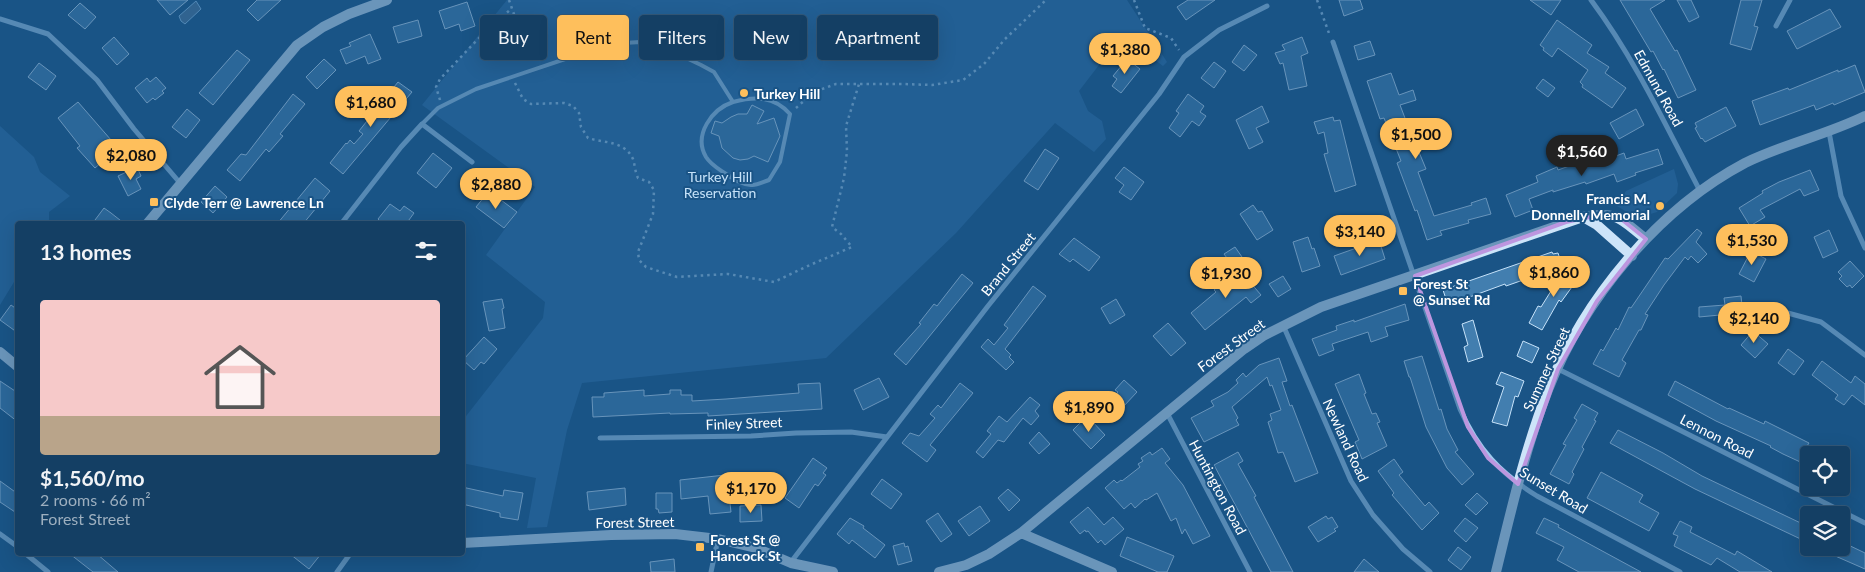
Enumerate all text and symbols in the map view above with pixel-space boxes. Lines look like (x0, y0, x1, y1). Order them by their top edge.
chip: Buy (480, 15, 547, 60)
chip: Rent (557, 15, 629, 60)
chip: Filters (639, 15, 724, 60)
chip: New (734, 15, 807, 60)
chip: Apartment (817, 15, 938, 60)
pin: $1,380 (1084, 32, 1166, 75)
text: $1,380 (1100, 39, 1150, 58)
street label: Edmund Road (1631, 47, 1687, 129)
place label: Turkey Hill (754, 85, 820, 102)
pin: $1,680 (330, 86, 412, 128)
marker: Turkey Hill (738, 87, 750, 99)
text: $1,680 (346, 92, 396, 111)
pin: $1,500 (1375, 118, 1457, 160)
text: $1,500 (1391, 124, 1441, 143)
pin: $1,560 (1541, 134, 1623, 177)
pin: $2,080 (90, 138, 172, 181)
text: $1,560 (1557, 141, 1607, 160)
text: $2,080 (106, 145, 156, 164)
pin: $2,880 (455, 168, 537, 210)
park label: Turkey Hill Reservation (684, 168, 756, 201)
text: $2,880 (471, 174, 521, 193)
place label: Francis M. Donnelly Memorial (1531, 190, 1650, 223)
place label: Clyde Terr @ Lawrence Ln (164, 194, 324, 211)
marker: Clyde Terr @ Lawrence Ln (148, 196, 160, 208)
marker: Francis M. Donnelly Memorial (1654, 200, 1666, 212)
pin: $3,140 (1319, 214, 1401, 257)
text: $3,140 (1335, 221, 1385, 240)
pin: $1,530 (1711, 224, 1793, 266)
street label: Brand Street (977, 229, 1039, 299)
text: $1,530 (1727, 230, 1777, 249)
icon: filters (412, 237, 440, 265)
text: 13 homes (40, 239, 131, 264)
pin: $1,930 (1185, 256, 1267, 299)
pin: $1,860 (1513, 256, 1595, 298)
text: $1,860 (1529, 262, 1579, 281)
text: $1,930 (1201, 263, 1251, 282)
place label: Forest St @ Sunset Rd (1413, 275, 1490, 308)
marker: Forest St @ Sunset Rd (1397, 285, 1409, 297)
pin: $2,140 (1713, 302, 1795, 344)
text: $2,140 (1729, 308, 1779, 327)
street label: Forest Street (1194, 315, 1268, 375)
street label: Summer Street (1519, 324, 1573, 414)
icon: home (195, 332, 285, 422)
pin: $1,890 (1048, 390, 1130, 433)
street label: Newland Road (1319, 396, 1373, 484)
text: $1,890 (1064, 397, 1114, 416)
street label: Lennon Road (1677, 410, 1757, 462)
street label: Finley Street (705, 413, 783, 433)
street label: Huntington Road (1186, 437, 1250, 537)
map controls (1800, 446, 1850, 556)
button: locate (1800, 446, 1850, 496)
street label: Sunset Road (1517, 463, 1591, 517)
text: $1,560/mo (40, 465, 145, 490)
pin: $1,170 (710, 472, 792, 514)
text: $1,170 (726, 478, 776, 497)
text: 2 rooms · 66 m² (40, 490, 151, 509)
button: layers (1800, 506, 1850, 556)
text: Forest Street (40, 509, 130, 528)
street label: Forest Street (595, 513, 675, 531)
place label: Forest St @ Hancock St (710, 531, 781, 564)
marker: Forest St @ Hancock St (694, 541, 706, 553)

